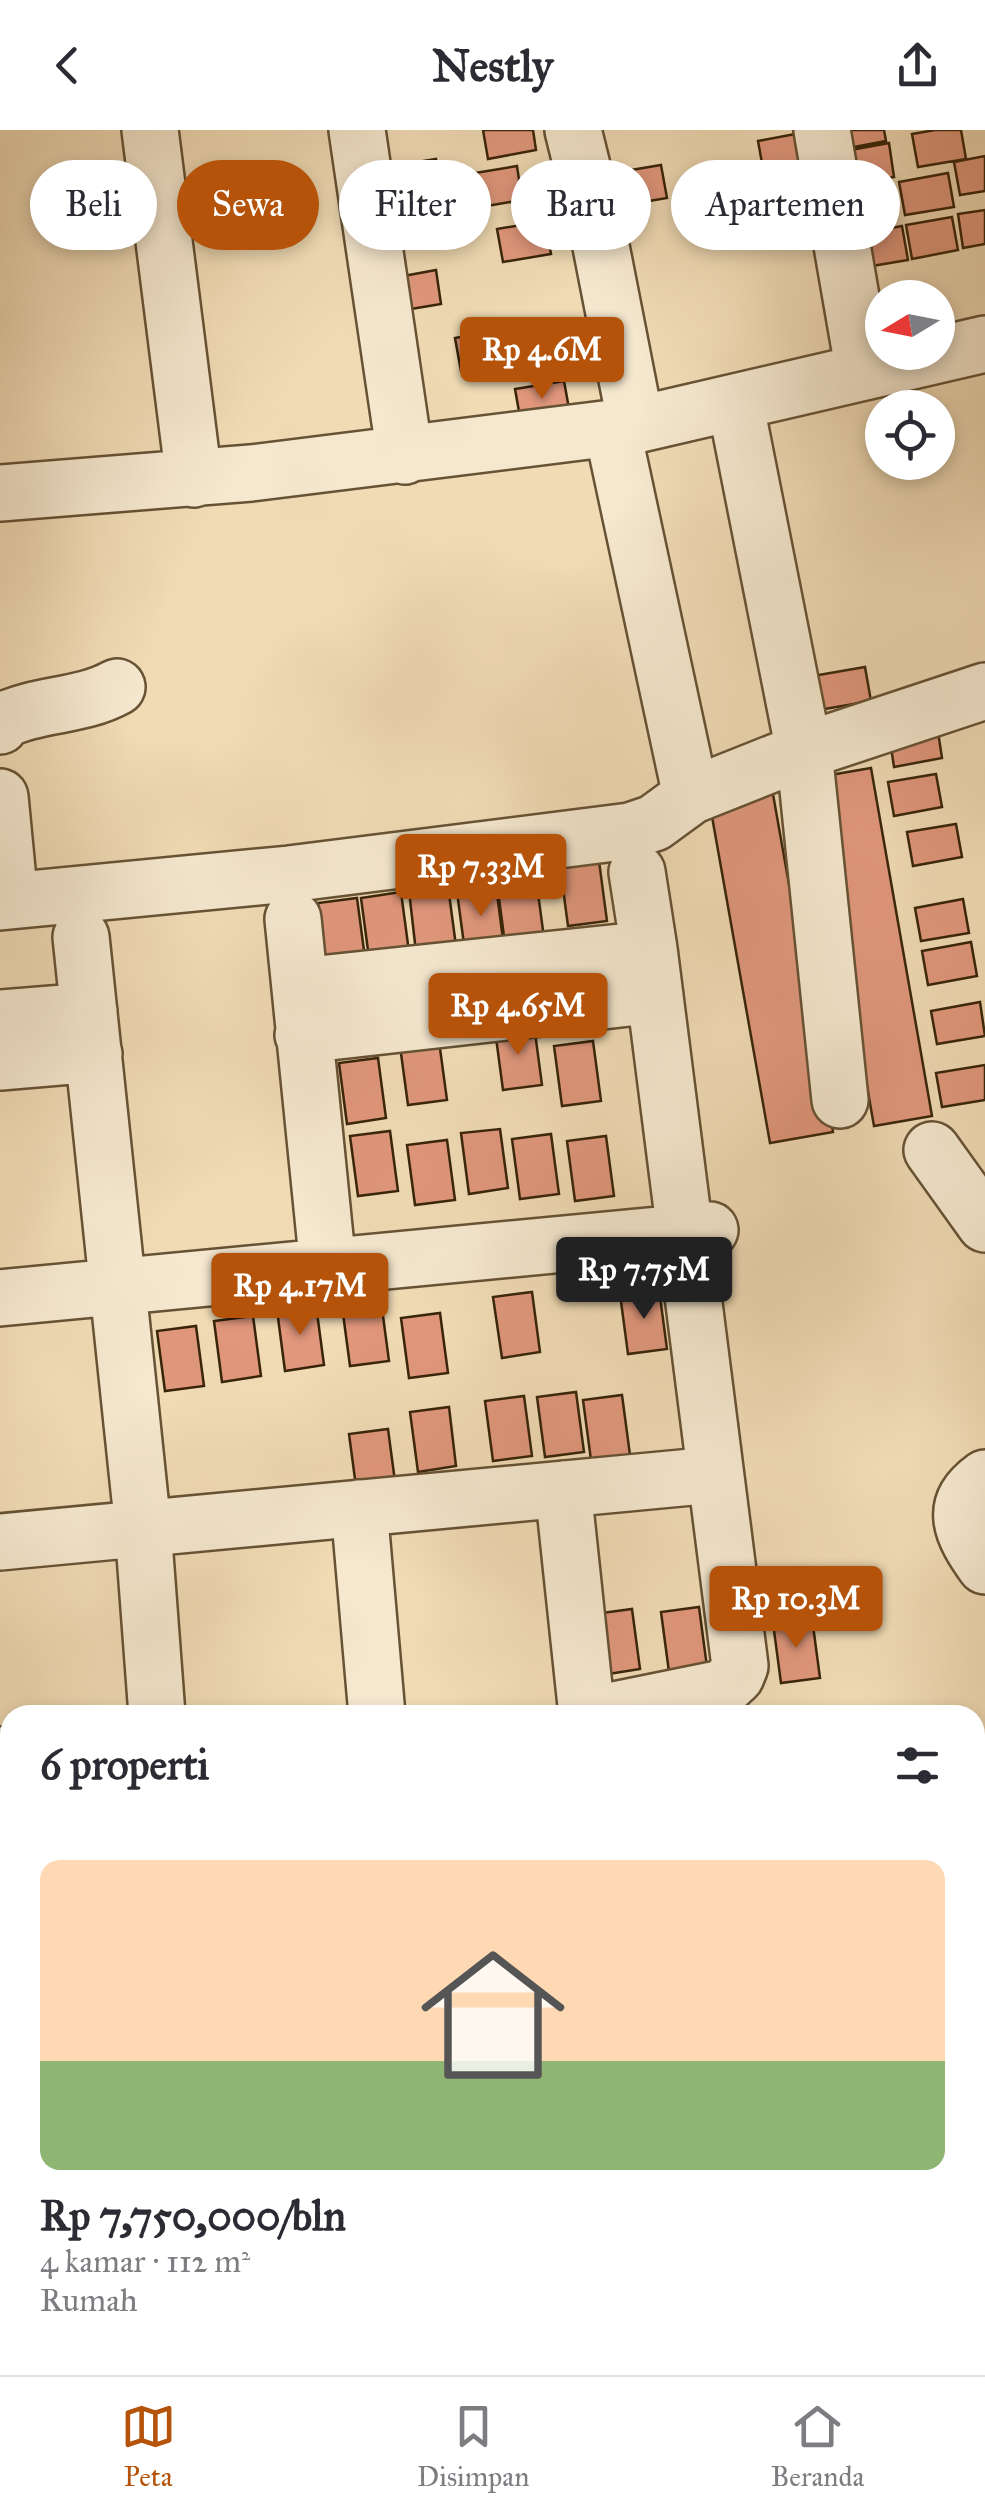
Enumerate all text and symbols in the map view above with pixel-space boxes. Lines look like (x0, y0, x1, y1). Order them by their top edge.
icon: back (40, 38, 95, 93)
text: Nestly (432, 38, 553, 93)
icon: share (890, 38, 945, 93)
chip: Beli (30, 160, 157, 250)
chip: Sewa (177, 160, 319, 250)
chip: Filter (339, 160, 491, 250)
chip: Baru (511, 160, 651, 250)
chip: Apartemen (671, 160, 900, 250)
north arrow (865, 280, 955, 370)
map controls (865, 280, 955, 480)
pin: Rp 4.6M (450, 317, 634, 402)
text: Rp 4.6M (482, 330, 602, 369)
button: locate (865, 390, 955, 480)
pin: Rp 7.33M (378, 834, 584, 919)
text: Rp 7.33M (417, 847, 545, 886)
pin: Rp 4.65M (415, 973, 621, 1058)
text: Rp 4.65M (451, 986, 585, 1025)
pin: Rp 7.75M (541, 1237, 747, 1322)
text: Rp 7.75M (578, 1250, 710, 1289)
pin: Rp 4.17M (197, 1253, 403, 1338)
text: Rp 4.17M (233, 1266, 367, 1305)
pin: Rp 10.3M (693, 1566, 899, 1651)
text: Rp 10.3M (732, 1579, 860, 1618)
icon: filters (890, 1738, 945, 1793)
text: 6 properti (40, 1739, 209, 1791)
icon: home (403, 1925, 583, 2105)
text: Rp 7,750,000/bln (40, 2190, 346, 2242)
text: 4 kamar · 112 m² (40, 2242, 250, 2281)
text: Rumah (40, 2281, 137, 2320)
tab: Peta (121, 2399, 176, 2494)
tab: Disimpan (417, 2399, 529, 2494)
tab: Beranda (771, 2399, 864, 2494)

